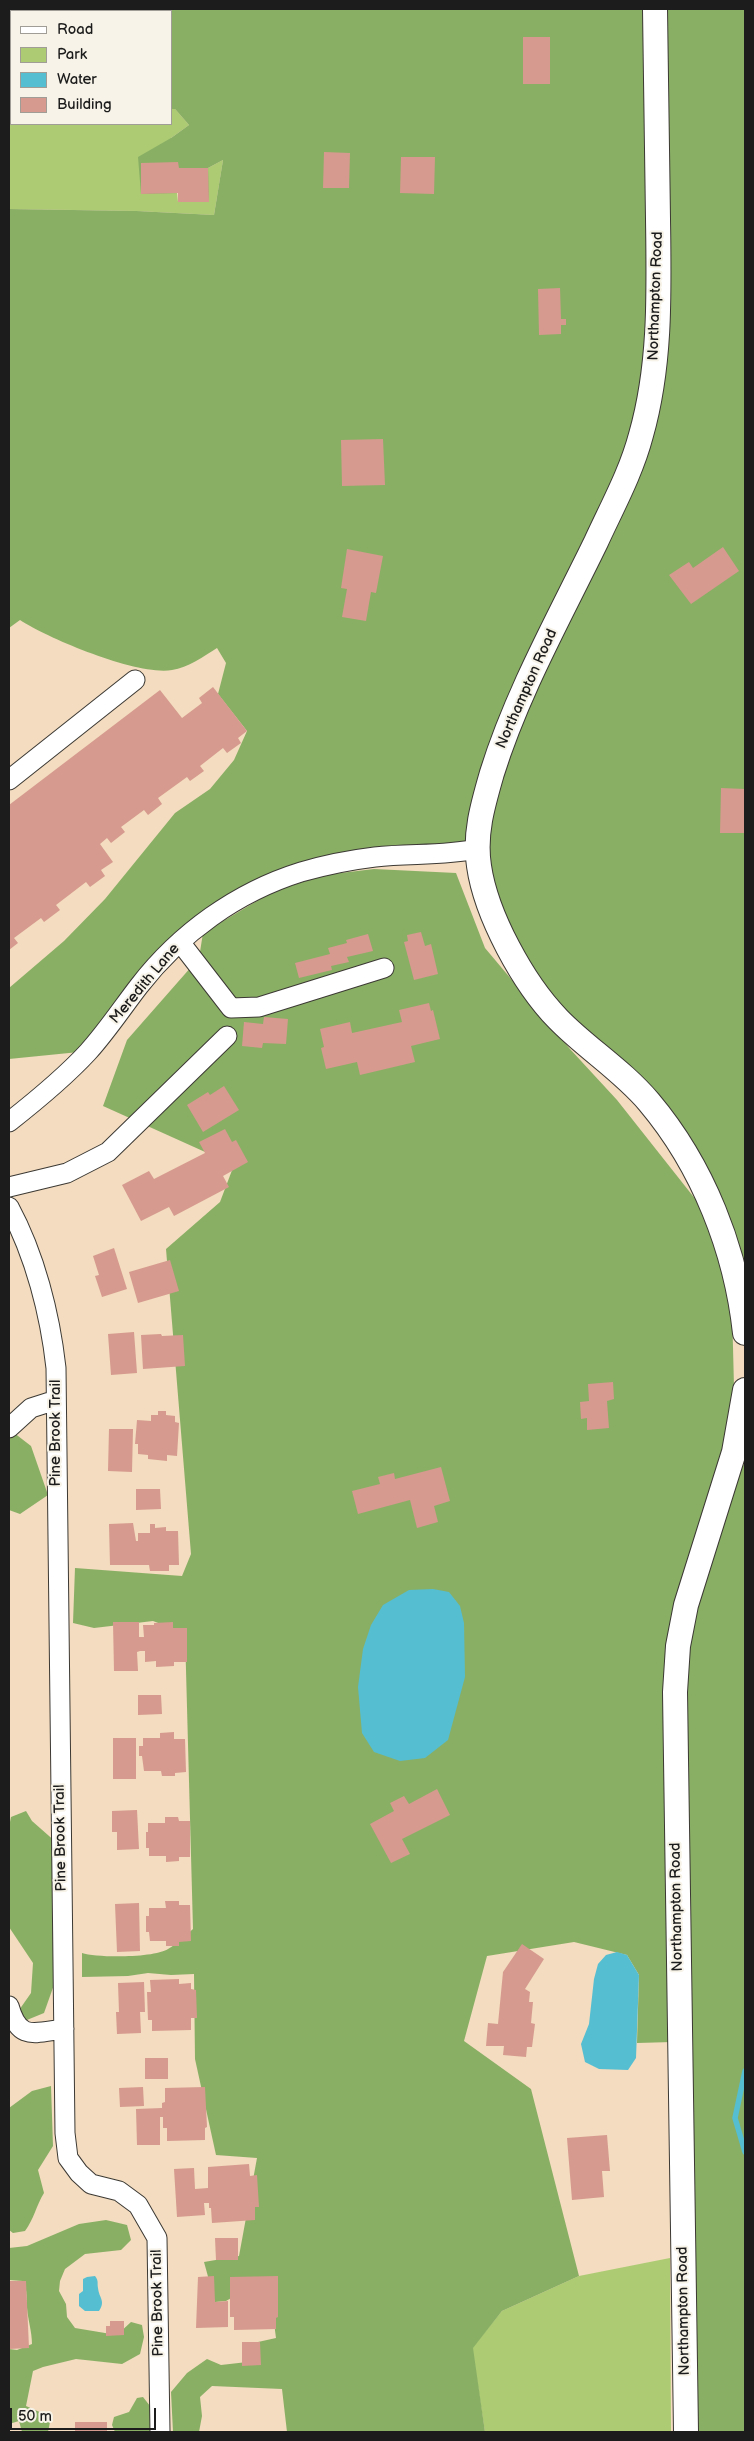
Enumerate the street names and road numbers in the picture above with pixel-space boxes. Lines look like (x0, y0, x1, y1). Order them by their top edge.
street label: Northampton Road (645, 231, 667, 361)
street label: Northampton Road (493, 626, 561, 752)
street label: Meredith Lane (106, 940, 184, 1028)
street label: Pine Brook Trail (47, 1380, 65, 1486)
street label: Pine Brook Trail (51, 1784, 71, 1892)
street label: Northampton Road (667, 1842, 687, 1972)
street label: Northampton Road (674, 2246, 694, 2376)
street label: Pine Brook Trail (148, 2249, 168, 2357)

